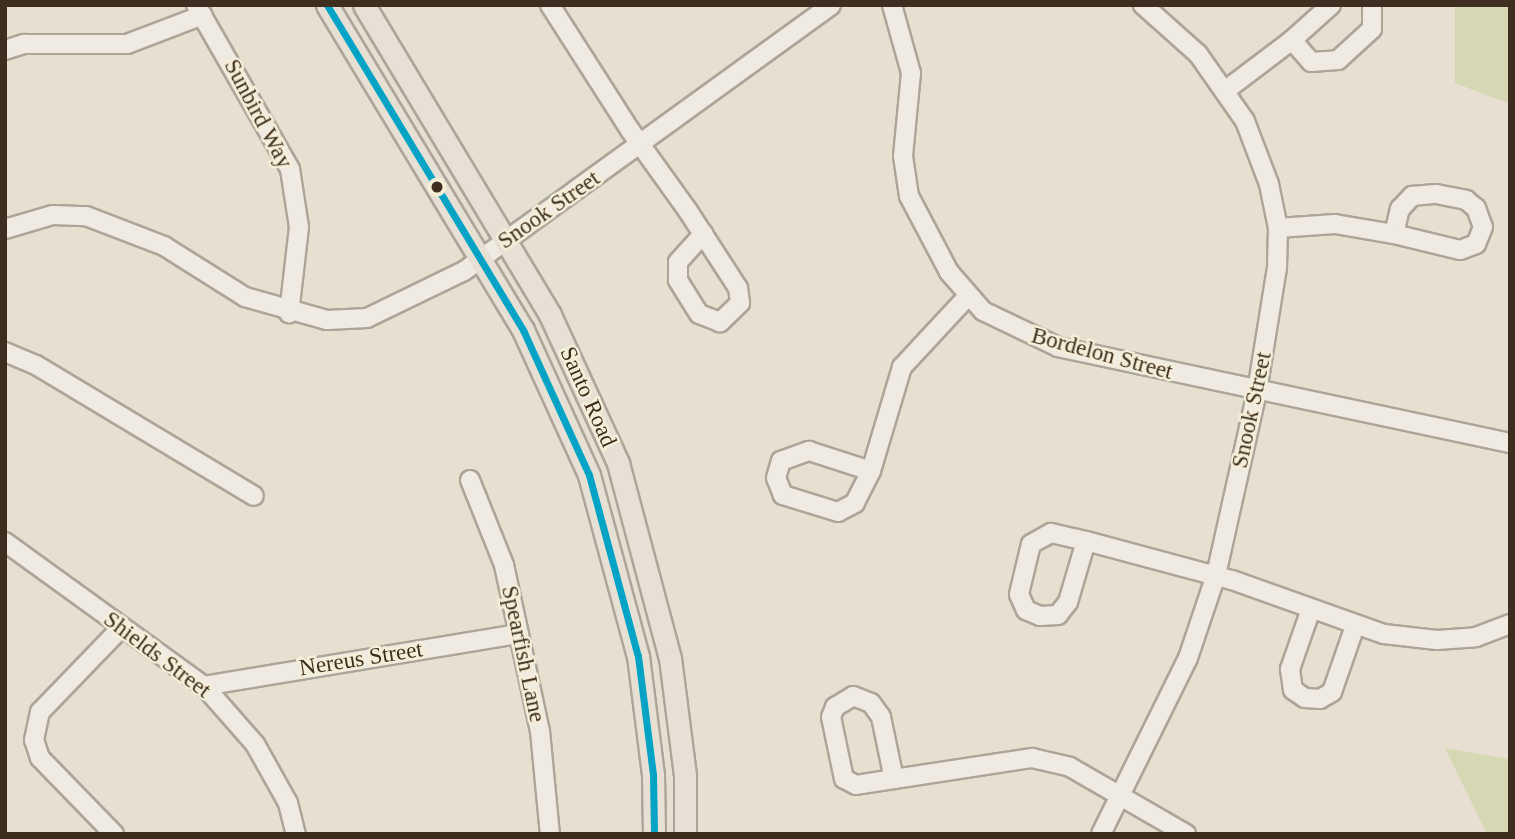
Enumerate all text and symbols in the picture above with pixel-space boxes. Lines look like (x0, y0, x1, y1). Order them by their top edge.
street label: Sunbird Way (218, 54, 298, 174)
street label: Snook Street (493, 165, 605, 255)
unlabelled marker (430, 180, 444, 194)
street label: Bordelon Street (1028, 322, 1176, 386)
street label: Santo Road (554, 343, 622, 451)
street label: Snook Street (1226, 349, 1278, 471)
street label: Spearfish Lane (495, 583, 551, 725)
street label: Shields Street (98, 606, 216, 704)
street label: Nereus Street (297, 636, 425, 682)

